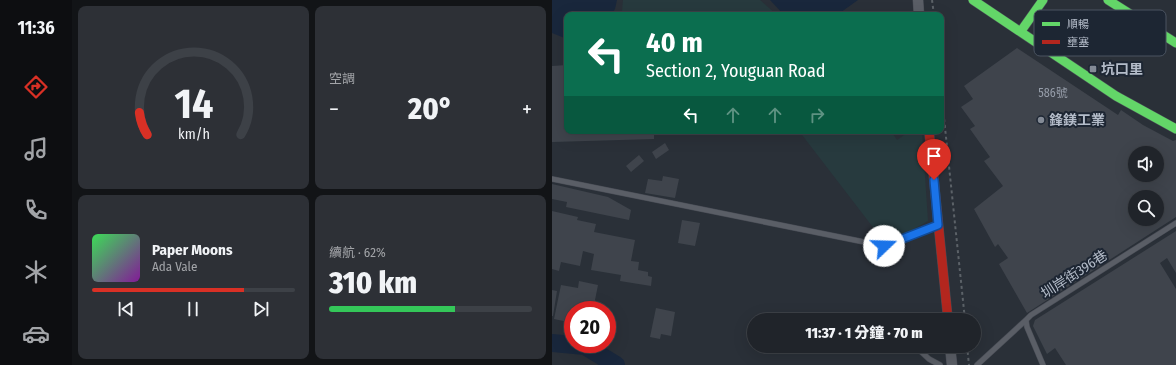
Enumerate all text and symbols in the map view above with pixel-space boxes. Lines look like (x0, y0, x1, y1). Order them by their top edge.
legend (1034, 10, 1166, 56)
text: 11:36 (17, 17, 55, 39)
text: 順暢 (1067, 18, 1089, 31)
text: 40 m (646, 26, 703, 59)
icon: left (580, 28, 632, 80)
text: 壅塞 (1067, 36, 1089, 49)
text: Section 2, Youguan Road (646, 60, 825, 82)
place label: 坑口里 (1101, 61, 1143, 78)
marker: 坑口里 (1088, 64, 1098, 74)
text: 空調 (329, 71, 355, 86)
icon: directions (22, 73, 50, 101)
text: 14 (174, 79, 213, 129)
house number: 586號 (1038, 86, 1068, 100)
text: 20° (408, 91, 453, 127)
text: − (329, 96, 339, 123)
text: + (522, 96, 532, 123)
icon: left (680, 104, 702, 126)
icon: ahead (722, 104, 744, 126)
icon: ahead (764, 104, 786, 126)
icon: right (806, 104, 828, 126)
place label: 鋒鎂工業 (1049, 112, 1105, 129)
marker: 鋒鎂工業 (1036, 115, 1046, 125)
text: km/h (178, 126, 209, 143)
icon: music (22, 135, 50, 163)
pin (917, 139, 951, 180)
icon: arrive (923, 145, 945, 167)
map controls (1128, 146, 1164, 226)
button: sound (1128, 146, 1164, 182)
button: search (1128, 190, 1164, 226)
icon: phone (22, 196, 50, 224)
position arrow (863, 225, 905, 267)
text: Paper Moons (152, 241, 233, 259)
text: 續航 · 62% (329, 245, 386, 260)
street label: 圳岸街396巷 (1038, 247, 1111, 302)
icon: climate (22, 258, 50, 286)
text: Ada Vale (152, 259, 197, 274)
text: 310 km (329, 265, 417, 301)
icon: previous (115, 298, 137, 320)
icon: pause (182, 298, 204, 320)
icon: next (250, 298, 272, 320)
speed limit sign: 20 (564, 301, 616, 353)
icon: car (22, 320, 50, 348)
text: 11:37 · 1 分鐘 · 70 m (805, 324, 923, 342)

